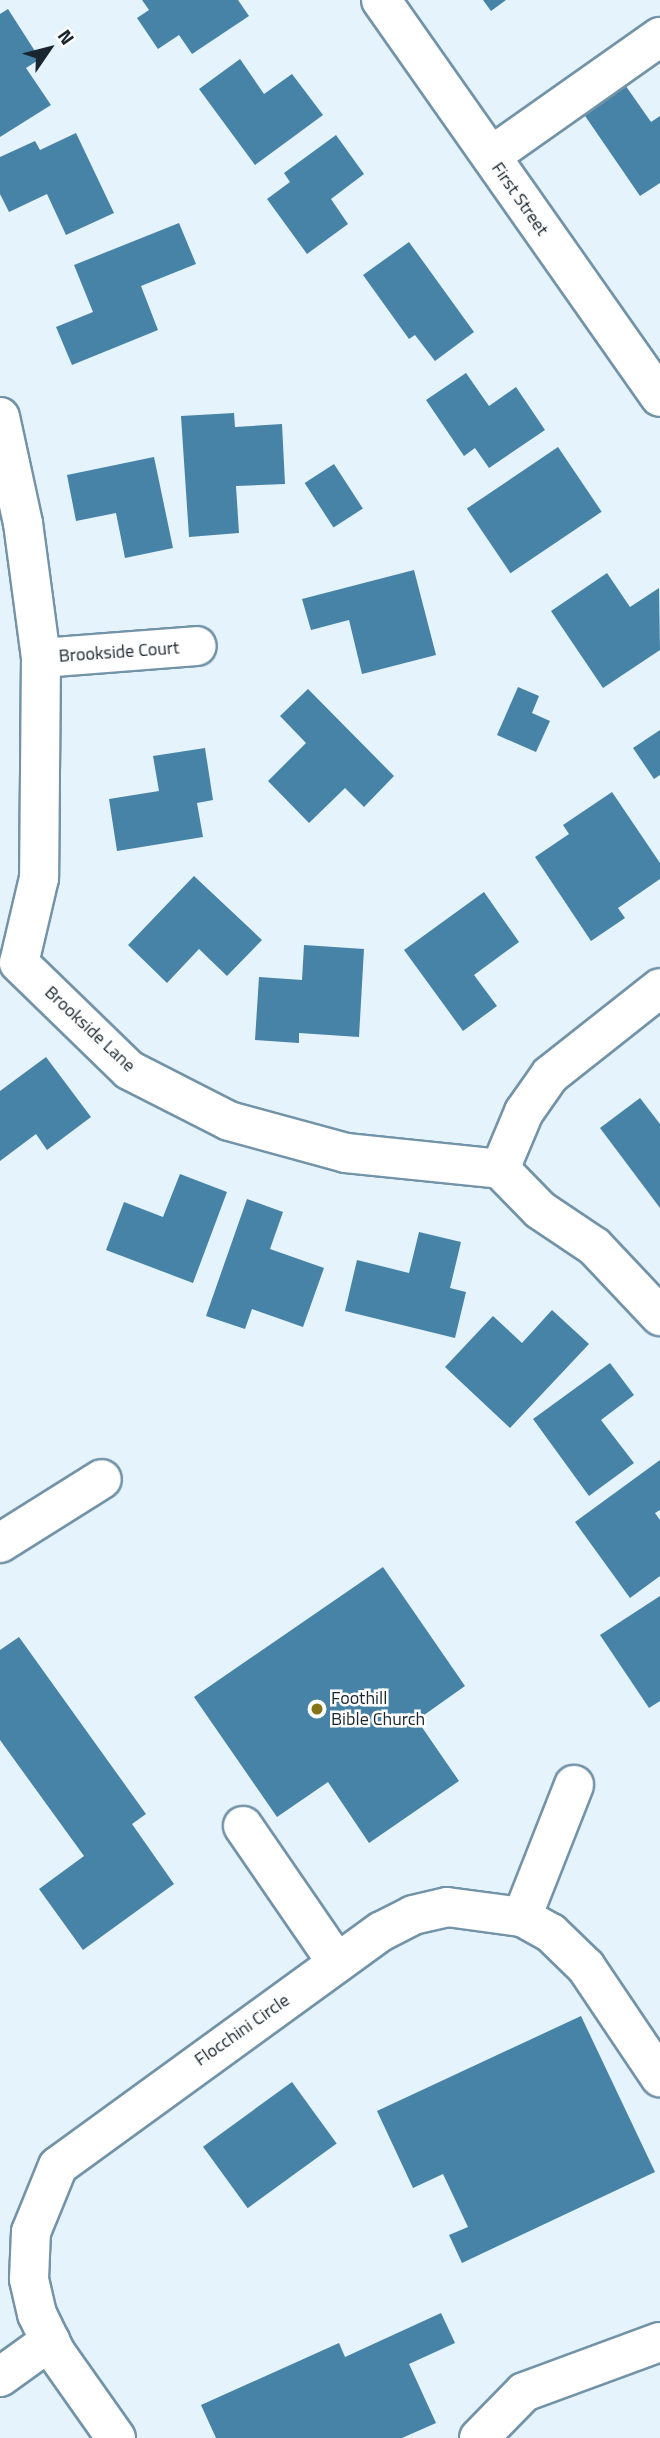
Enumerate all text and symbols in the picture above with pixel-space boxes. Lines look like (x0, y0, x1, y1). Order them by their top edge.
north arrow (14, 14, 84, 84)
text: N (51, 23, 82, 50)
street label: First Street (487, 158, 553, 240)
street label: Brookside Court (58, 637, 180, 667)
street label: Brookside Lane (40, 982, 140, 1076)
place label: Foothill Bible Church (331, 1688, 425, 1730)
marker: Foothill Bible Church (309, 1701, 325, 1717)
street label: Flocchini Circle (190, 1989, 294, 2071)

